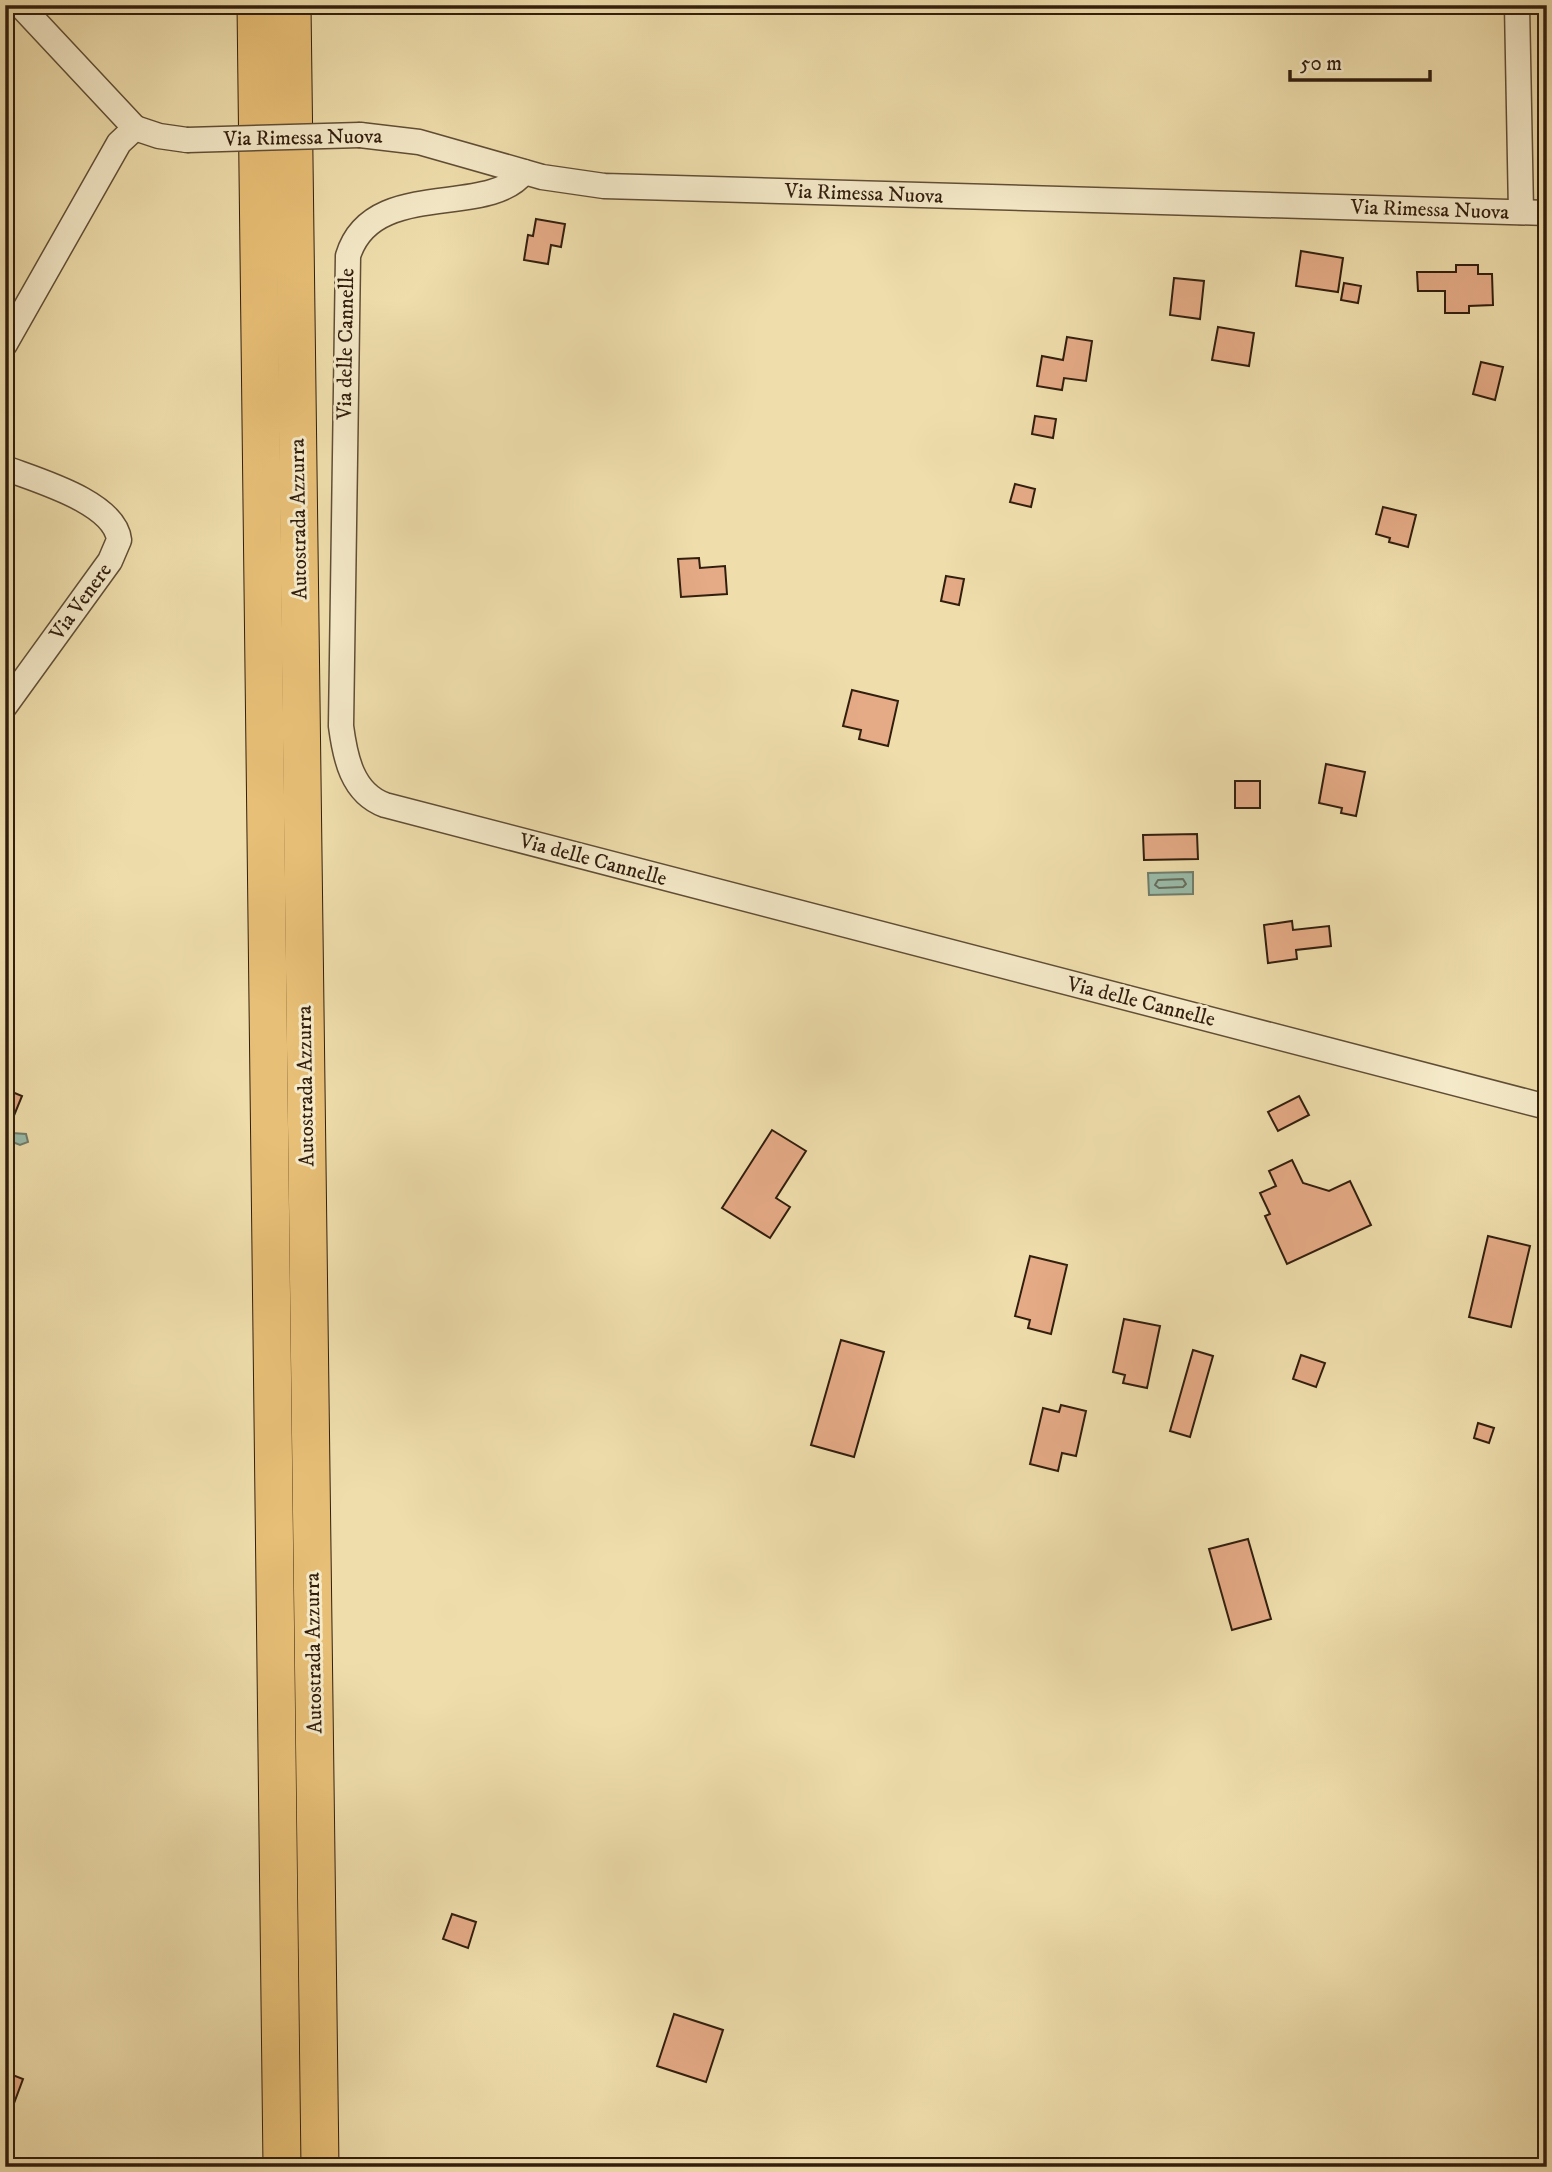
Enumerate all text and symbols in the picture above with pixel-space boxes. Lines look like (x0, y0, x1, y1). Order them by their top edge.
scale bar (1290, 38, 1430, 82)
text: 50 m (1300, 51, 1342, 77)
street label: Via Rimessa Nuova (223, 124, 383, 152)
street label: Via Rimessa Nuova (783, 178, 944, 210)
street label: Via Rimessa Nuova (1349, 194, 1510, 226)
street label: Via delle Cannelle (332, 268, 360, 421)
street label: Autostrada Azzurra (285, 438, 313, 600)
street label: Via Venere (44, 558, 118, 646)
street label: Via delle Cannelle (515, 828, 670, 892)
street label: Via delle Cannelle (1063, 971, 1218, 1033)
street label: Autostrada Azzurra (292, 1005, 320, 1167)
street label: Autostrada Azzurra (300, 1572, 328, 1734)

